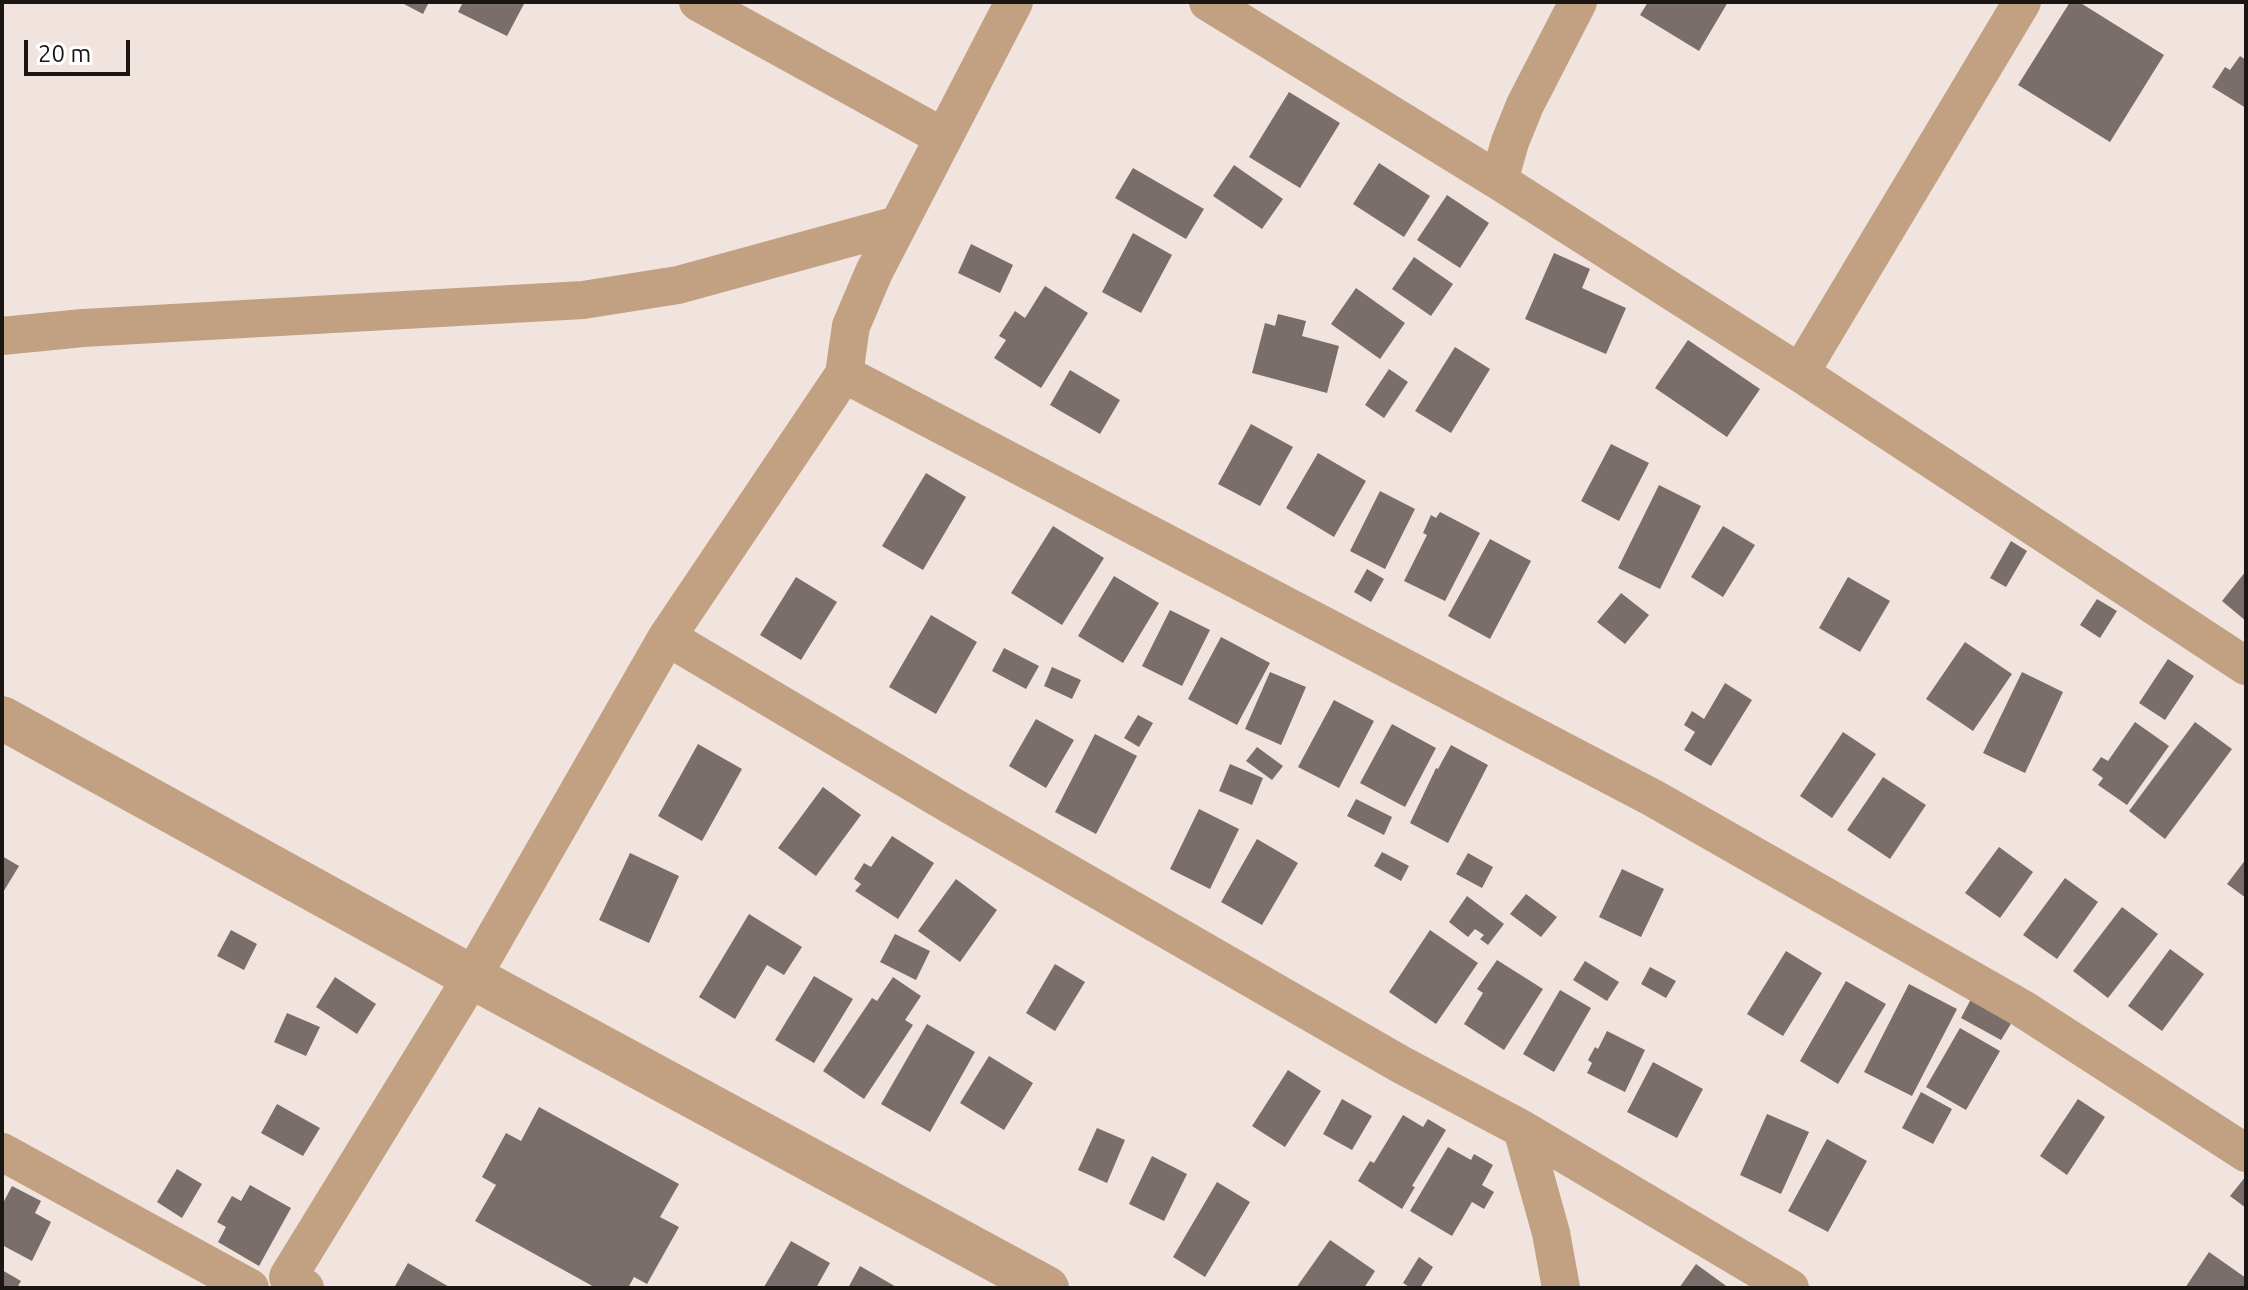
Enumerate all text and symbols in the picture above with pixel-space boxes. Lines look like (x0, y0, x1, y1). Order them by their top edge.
scale bar (28, 24, 134, 74)
text: 20 m (38, 40, 91, 67)

